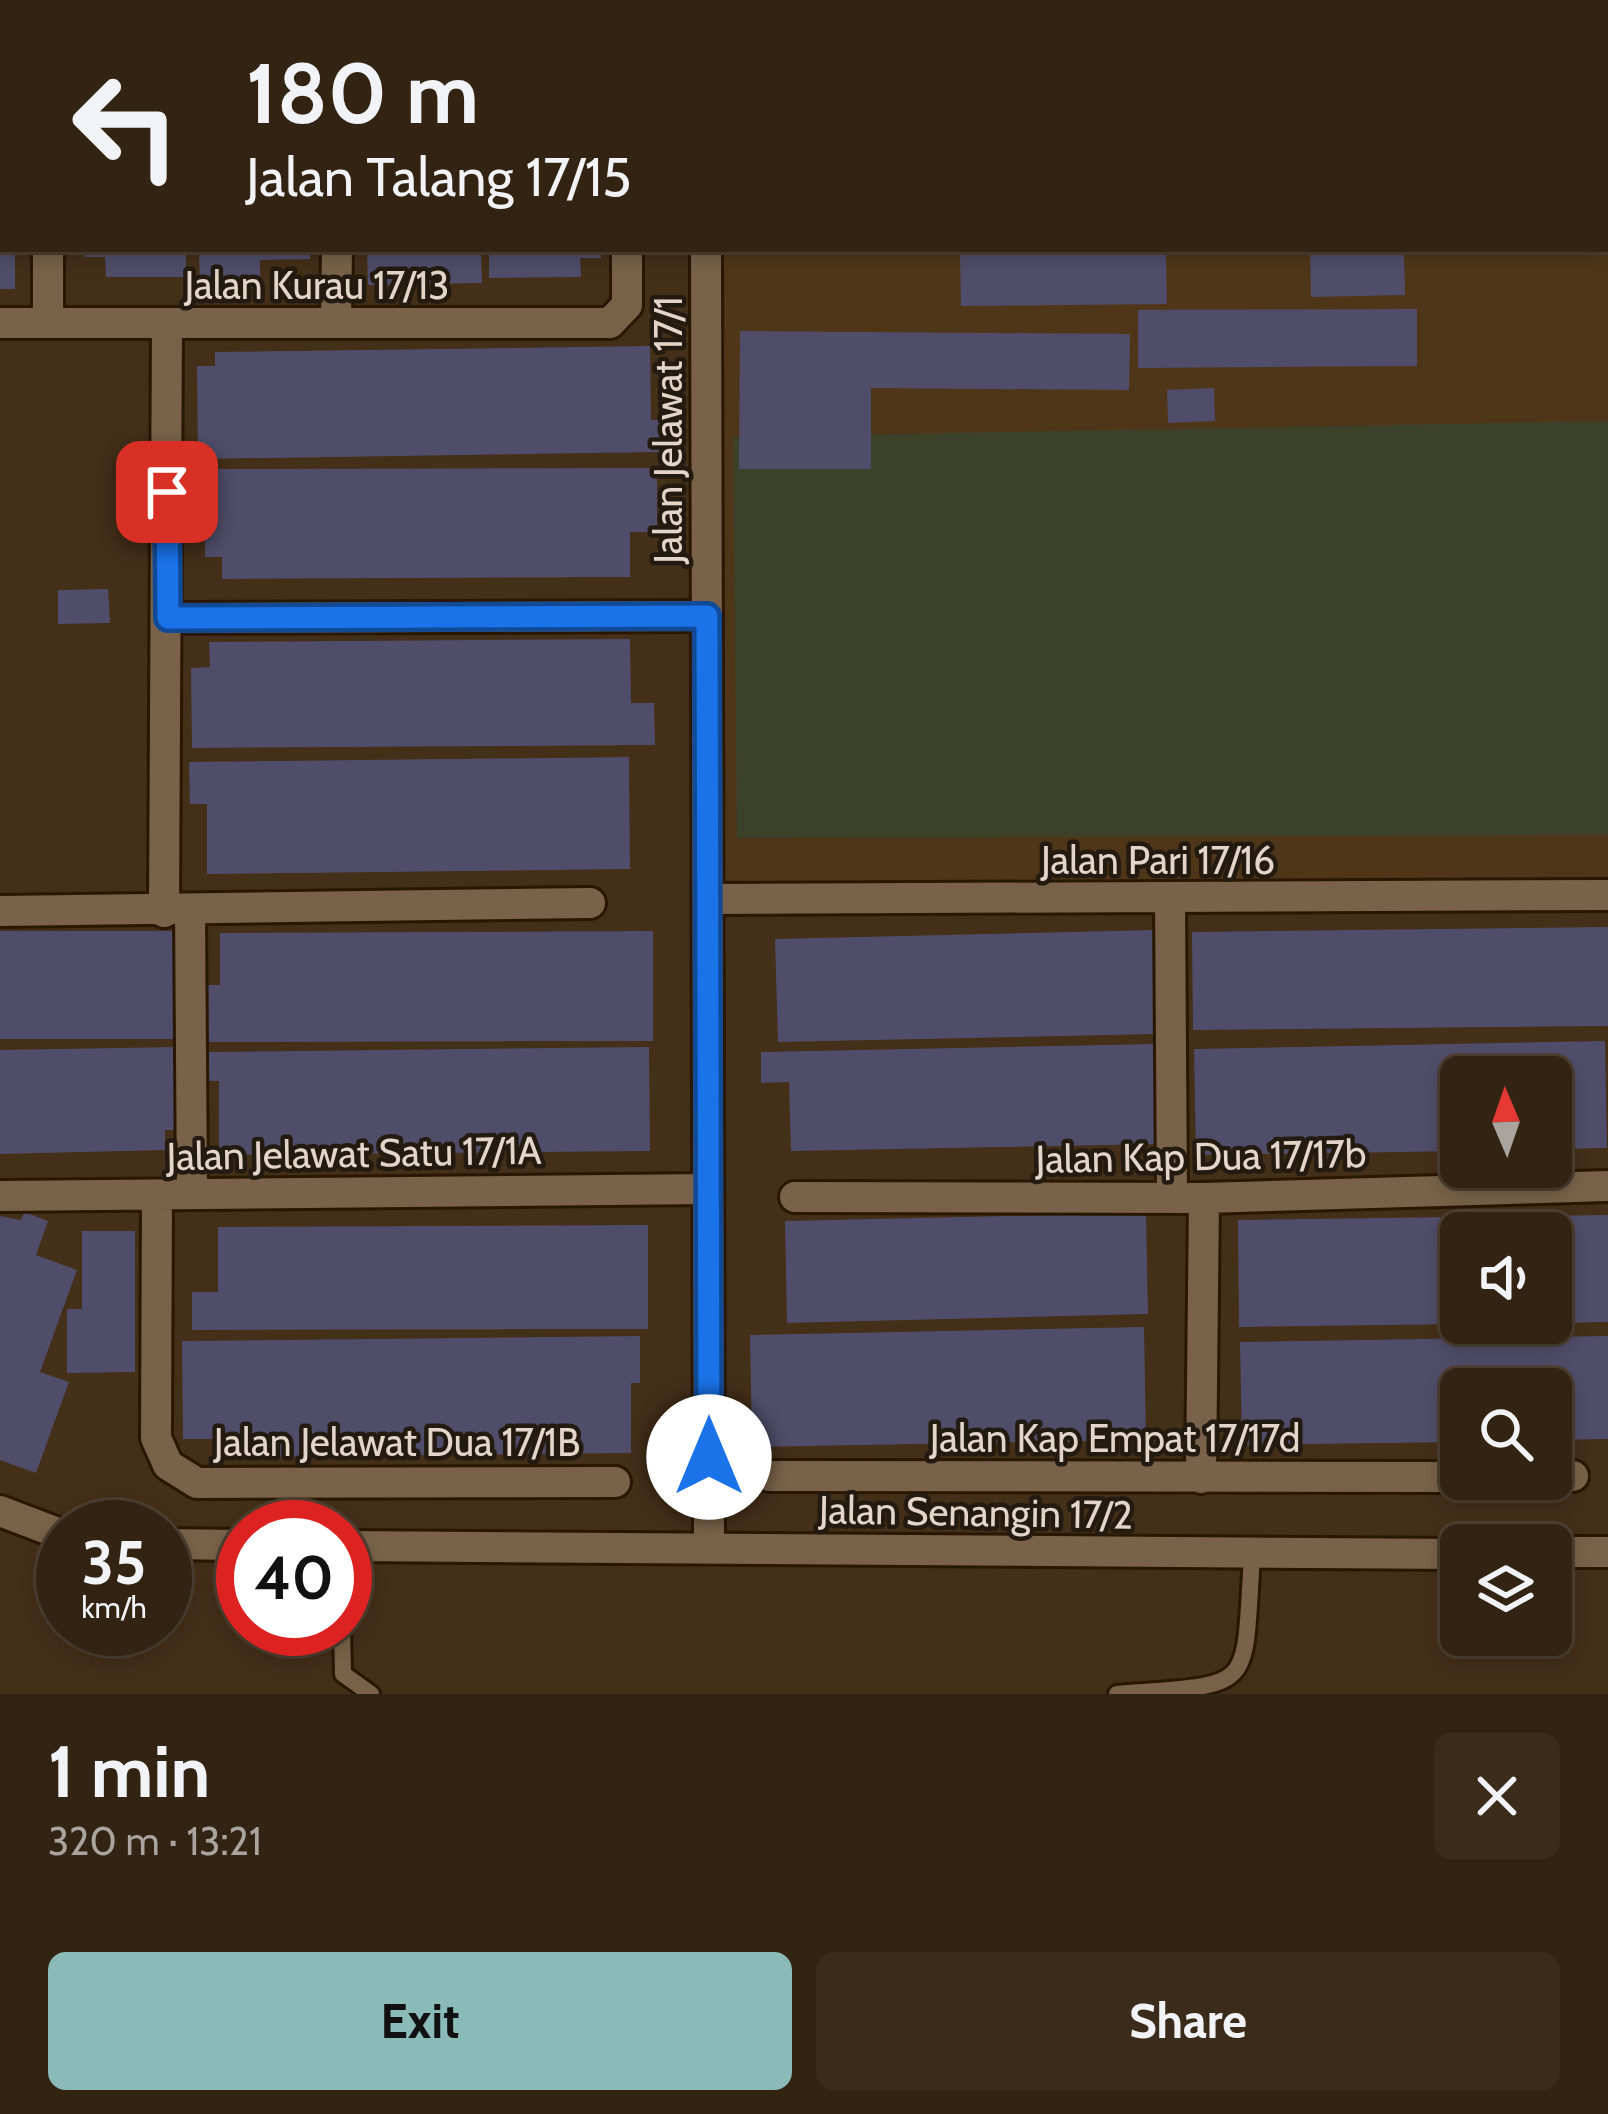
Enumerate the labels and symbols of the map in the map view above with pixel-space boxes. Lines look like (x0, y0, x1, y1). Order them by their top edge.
street label: Jalan Kurau 17/13 (184, 261, 449, 309)
street label: Jalan Jelawat 17/1 (644, 296, 692, 565)
pin (116, 441, 218, 543)
street label: Jalan Pari 17/16 (1040, 836, 1275, 884)
north arrow (1440, 1056, 1572, 1188)
street label: Jalan Jelawat Satu 17/1A (165, 1126, 542, 1180)
street label: Jalan Kap Dua 17/17b (1034, 1129, 1367, 1183)
position arrow (646, 1394, 772, 1520)
street label: Jalan Kap Empat 17/17d (929, 1414, 1300, 1462)
street label: Jalan Jelawat Dua 17/1B (213, 1418, 580, 1466)
street label: Jalan Senangin 17/2 (818, 1485, 1133, 1539)
speed limit sign: 40 (216, 1500, 372, 1656)

